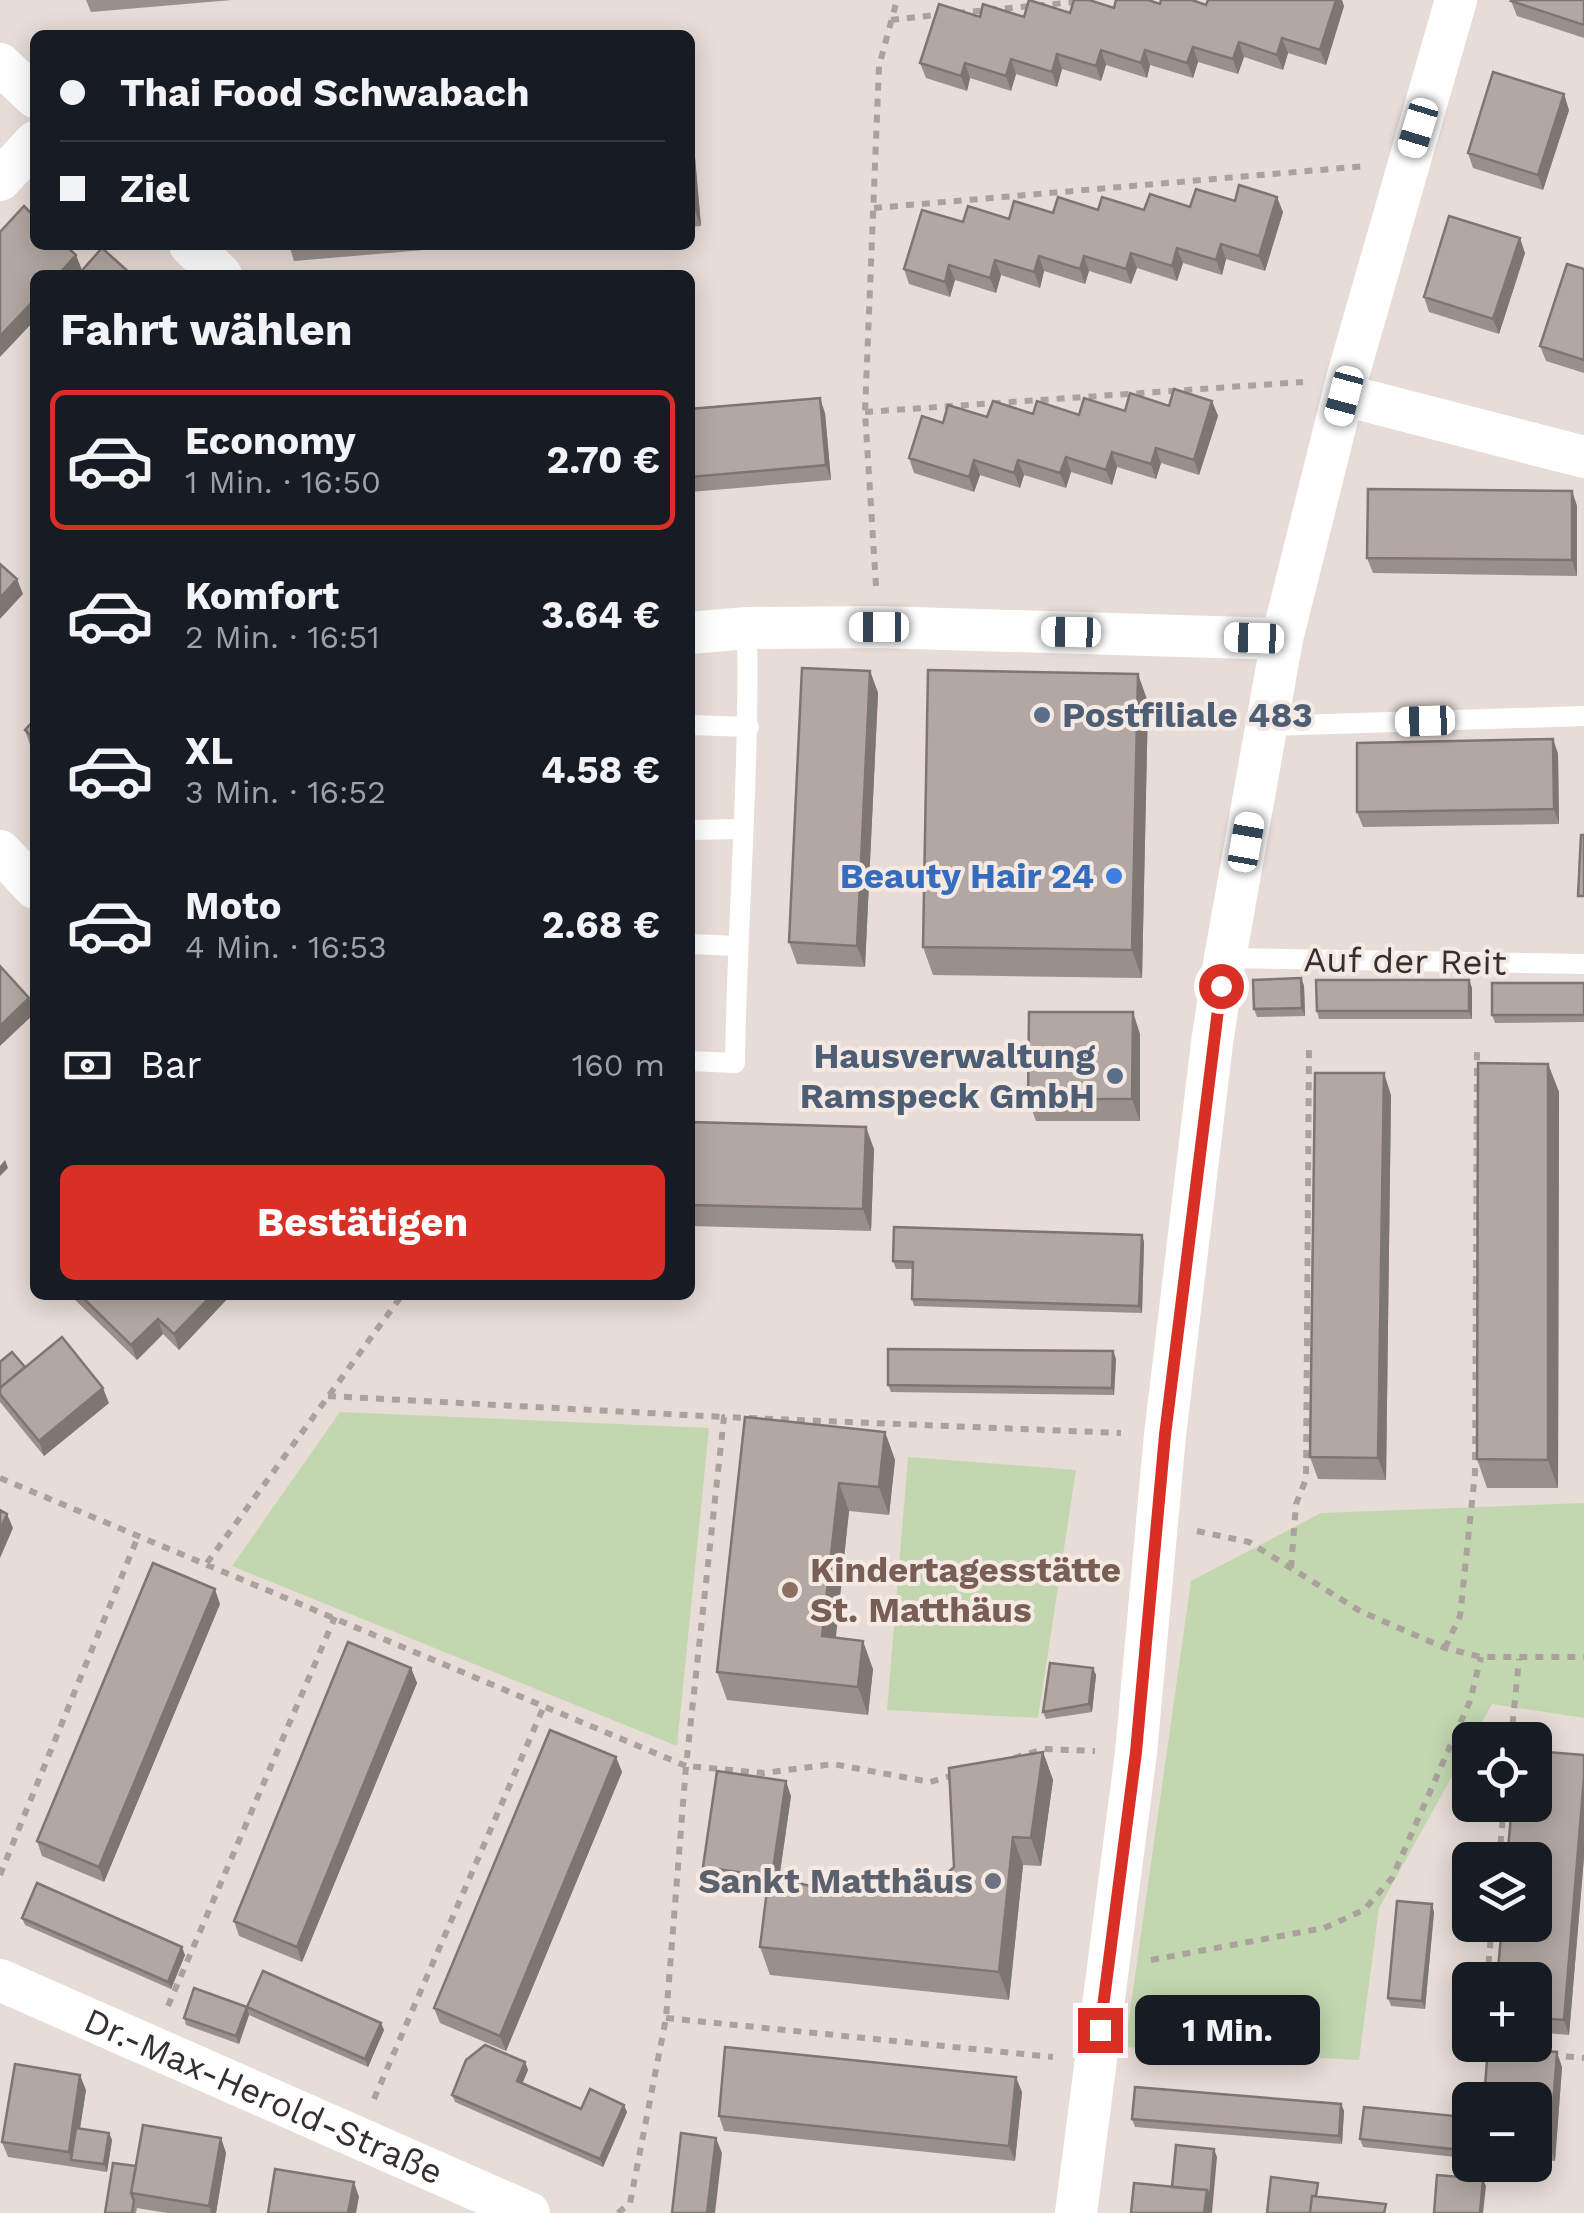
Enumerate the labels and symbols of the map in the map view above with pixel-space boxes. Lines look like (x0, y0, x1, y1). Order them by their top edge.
car (1395, 95, 1441, 161)
car (1322, 363, 1366, 429)
car (849, 612, 909, 642)
car (1041, 616, 1101, 648)
car (1223, 622, 1285, 654)
place label: Postfiliale 483 (1062, 694, 1313, 736)
marker: Postfiliale 483 (1031, 704, 1053, 726)
car (1394, 705, 1456, 737)
car (1226, 810, 1266, 874)
place label: Beauty Hair 24 (840, 855, 1094, 897)
marker: Beauty Hair 24 (1103, 865, 1125, 887)
street label: Auf der Reit (1303, 938, 1507, 984)
route start (1199, 964, 1244, 1009)
place label: Hausverwaltung Ramspeck GmbH (800, 1035, 1095, 1117)
marker: Hausverwaltung Ramspeck GmbH (1104, 1065, 1126, 1087)
place label: Kindertagesstätte St. Matthäus (810, 1549, 1121, 1631)
marker: Kindertagesstätte St. Matthäus (779, 1579, 801, 1601)
place label: Sankt Matthäus (698, 1860, 973, 1902)
marker: Sankt Matthäus (982, 1870, 1004, 1892)
callout: 1 Min. (1135, 1995, 1320, 2065)
street label: Dr.-Max-Herold-Straße (78, 1999, 449, 2193)
route end (1078, 2008, 1123, 2053)

